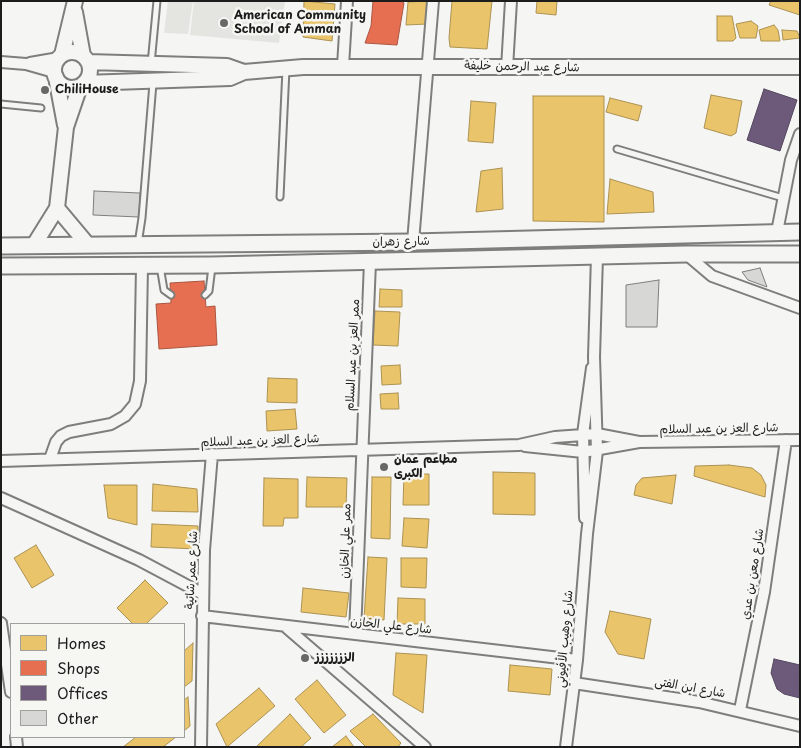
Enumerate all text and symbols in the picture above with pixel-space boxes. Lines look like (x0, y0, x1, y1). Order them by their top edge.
place label: American Community School of Amman (234, 9, 366, 37)
marker: American Community School of Amman (218, 17, 230, 29)
street label: شارع عبد الرحمن خليفة (464, 59, 580, 75)
place label: ChiliHouse (55, 83, 119, 97)
marker: ChiliHouse (39, 84, 51, 96)
street label: شارع زهران (372, 234, 430, 250)
street label: ممر العز بن عبد السلام (343, 298, 363, 412)
street label: شارع العز بن عبد السلام (659, 421, 779, 437)
street label: شارع العز بن عبد السلام (200, 432, 320, 450)
place label: مطاعم عمان الكبرى (394, 453, 458, 481)
marker: مطاعم عمان الكبرى (378, 461, 390, 473)
street label: ممر علي الخازن (337, 503, 355, 579)
street label: شارع معن بن عدي (739, 527, 767, 621)
street label: شارع عمر شاتية (183, 530, 201, 610)
street label: شارع وهيب الأفيوني (554, 590, 576, 688)
street label: شارع علي الخازن (349, 615, 433, 637)
legend (10, 623, 185, 738)
text: Homes (57, 631, 106, 654)
place label: الززززززز (315, 651, 354, 665)
marker: الززززززز (299, 652, 311, 664)
text: Shops (57, 656, 100, 679)
street label: شارع ابن الفتى (653, 675, 727, 701)
text: Offices (57, 681, 108, 704)
text: Other (57, 706, 98, 729)

